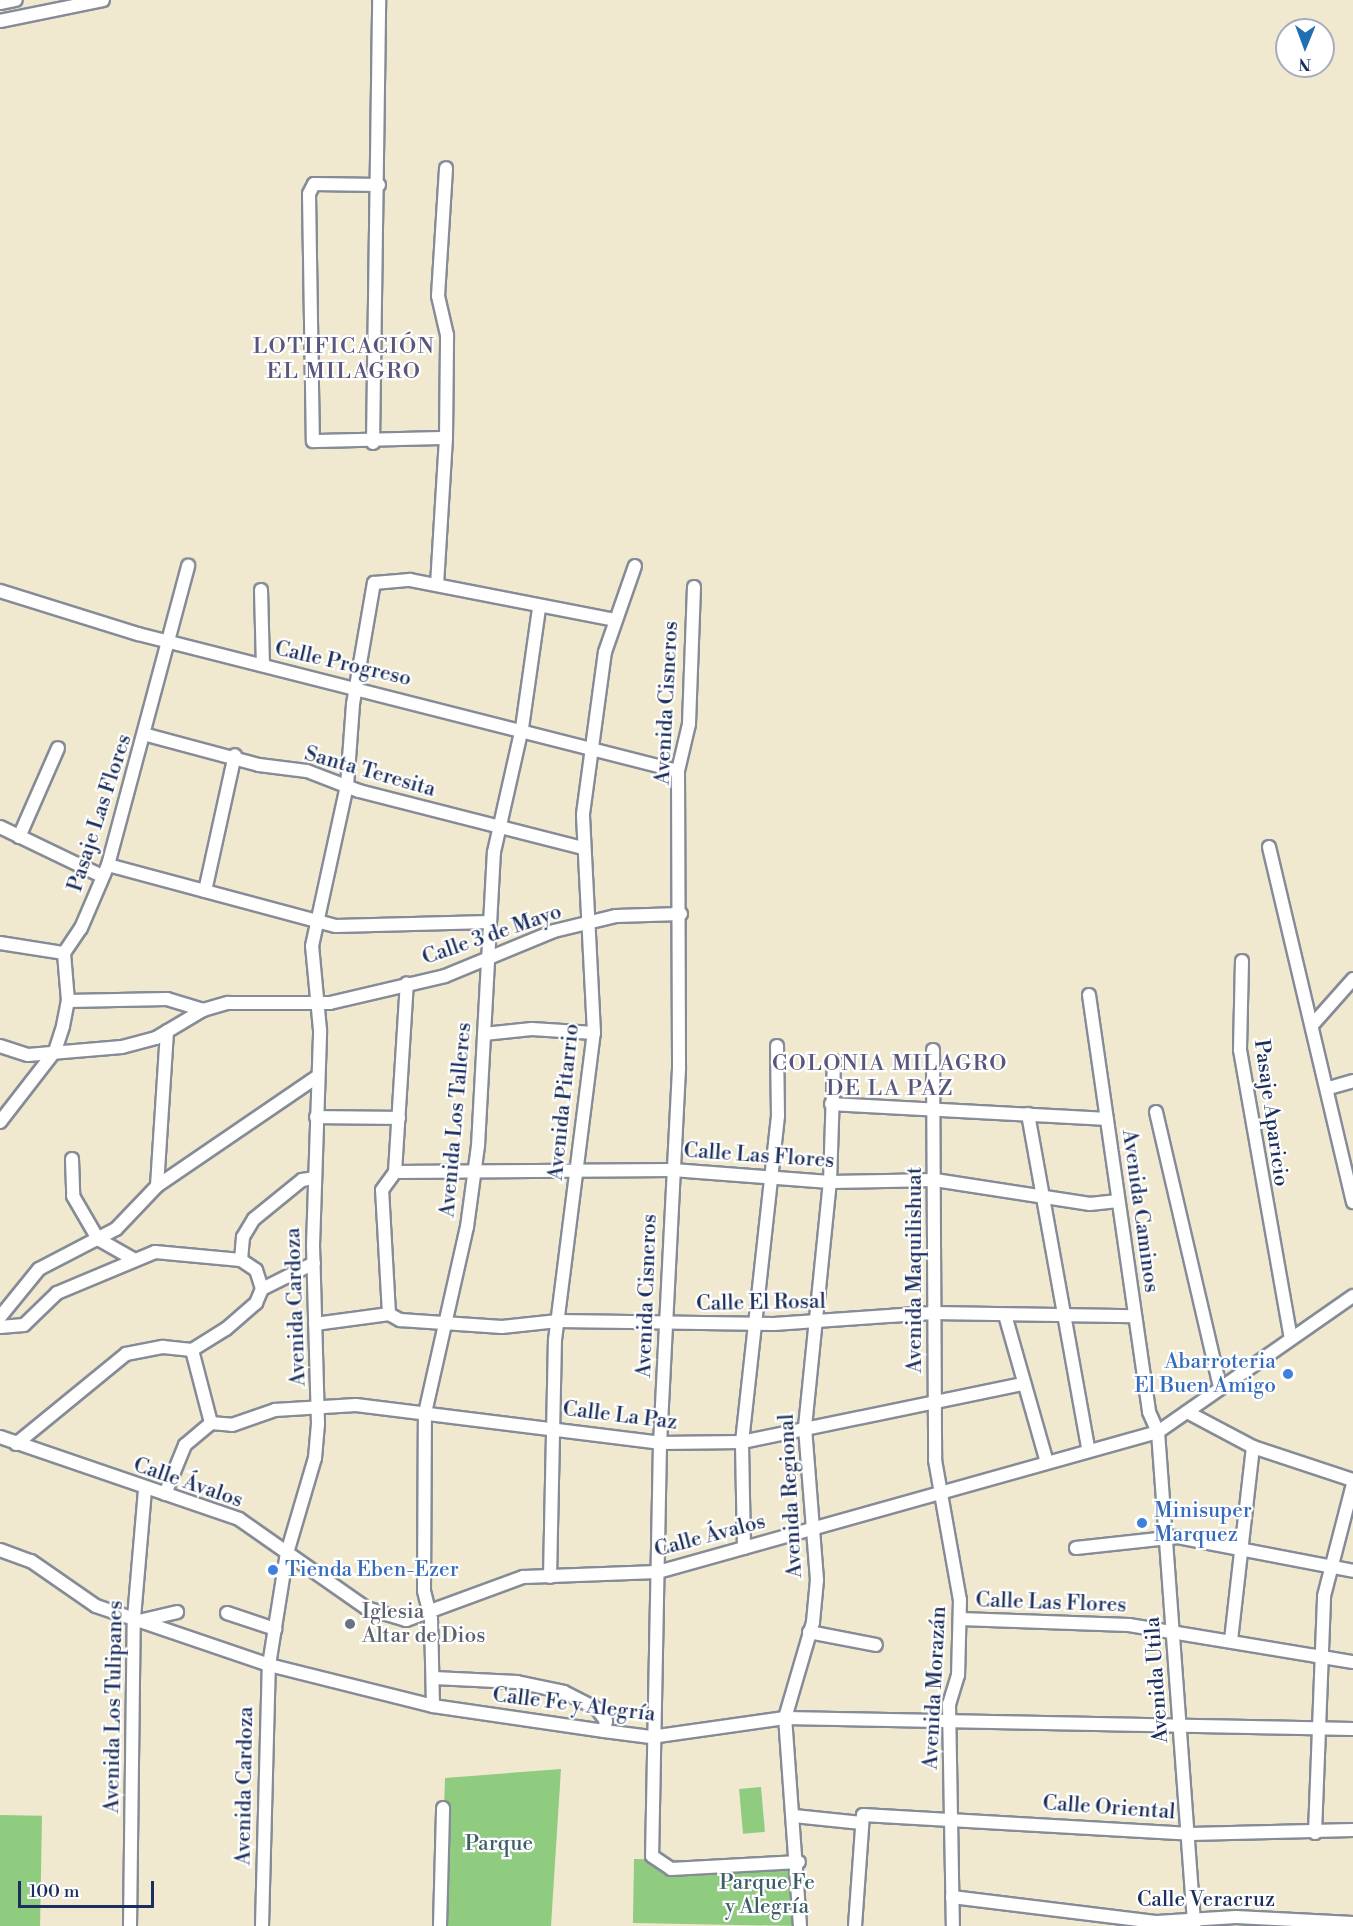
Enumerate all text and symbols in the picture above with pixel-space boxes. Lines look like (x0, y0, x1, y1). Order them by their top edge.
north arrow (1275, 18, 1335, 78)
text: N (1298, 54, 1311, 74)
district label: LOTIFICACIÓN EL MILAGRO (253, 333, 435, 384)
street label: Avenida Cisneros (650, 620, 684, 786)
street label: Calle Progreso (272, 636, 414, 692)
street label: Pasaje Las Flores (63, 731, 137, 895)
street label: Santa Teresita (302, 741, 438, 803)
street label: Calle 3 de Mayo (419, 899, 565, 971)
street label: Avenida Los Talleres (435, 1021, 477, 1219)
street label: Avenida Pitarrio (543, 1022, 585, 1182)
street label: Pasaje Aparicio (1248, 1038, 1294, 1188)
district label: COLONIA MILAGRO DE LA PAZ (772, 1050, 1008, 1102)
street label: Avenida Caminos (1116, 1128, 1164, 1294)
street label: Calle Las Flores (683, 1138, 835, 1174)
street label: Avenida Maquilishuat (902, 1167, 928, 1373)
street label: Avenida Cisneros (632, 1214, 662, 1378)
street label: Avenida Cardoza (281, 1227, 311, 1387)
street label: Calle El Rosal (696, 1289, 826, 1317)
place label: Abarroteria El Buen Amigo (1134, 1349, 1276, 1399)
marker: Abarroteria El Buen Amigo (1281, 1367, 1295, 1381)
street label: Calle La Paz (561, 1396, 679, 1436)
street label: Avenida Regional (774, 1413, 808, 1579)
street label: Calle Ávalos (130, 1453, 246, 1513)
place label: Minisuper Marquez (1154, 1498, 1252, 1548)
street label: Calle Ávalos (652, 1509, 768, 1563)
marker: Minisuper Marquez (1135, 1516, 1149, 1530)
place label: Tienda Eben-Ezer (285, 1557, 459, 1583)
marker: Tienda Eben-Ezer (266, 1563, 280, 1577)
street label: Calle Las Flores (975, 1588, 1127, 1618)
place label: Iglesia Altar de Dios (362, 1599, 486, 1649)
street label: Avenida Los Tulipanes (100, 1600, 128, 1814)
street label: Avenida Morazán (918, 1606, 952, 1770)
street label: Avenida Utila (1140, 1616, 1174, 1744)
marker: Iglesia Altar de Dios (343, 1617, 357, 1631)
street label: Calle Fe y Alegría (491, 1683, 657, 1727)
street label: Avenida Cardoza (231, 1706, 259, 1866)
street label: Calle Oriental (1042, 1791, 1176, 1825)
park label: Parque (465, 1831, 533, 1857)
scale bar (21, 1869, 158, 1907)
park label: Parque Fe y Alegría (719, 1870, 815, 1920)
text: 100 m (29, 1880, 80, 1903)
street label: Calle Veracruz (1137, 1887, 1275, 1913)

